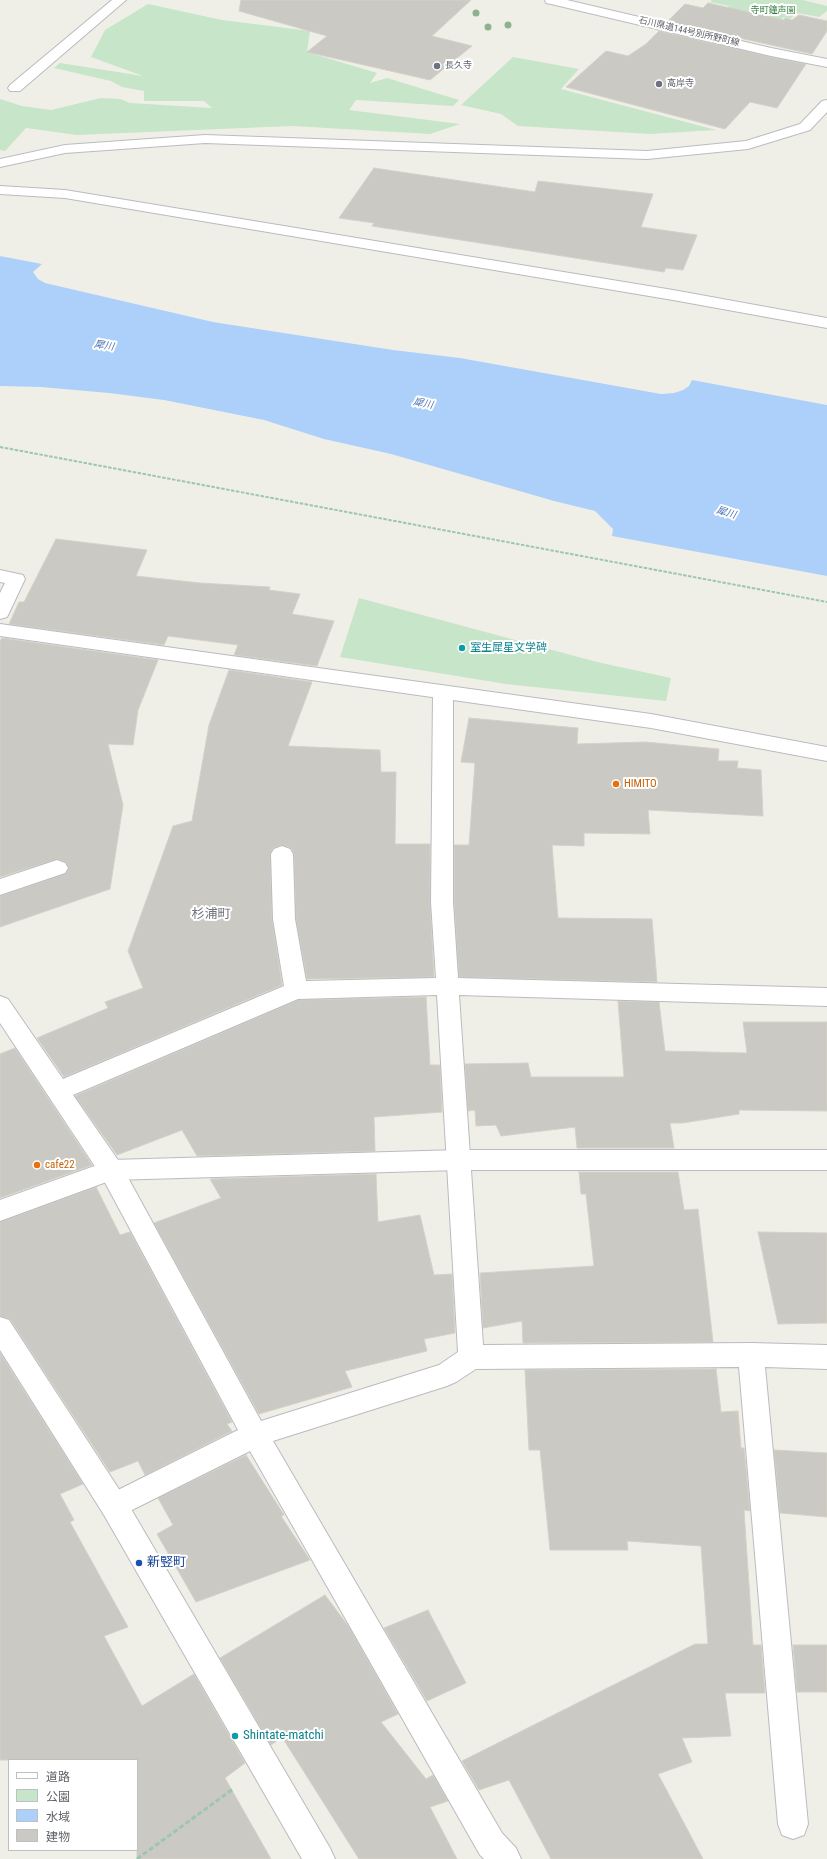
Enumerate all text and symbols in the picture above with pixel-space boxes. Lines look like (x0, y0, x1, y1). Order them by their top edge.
park label: 寺町鐘声園 (751, 6, 795, 16)
street label: 石川県道144号別所野町線 (637, 15, 741, 49)
marker: 長久寺 (432, 61, 442, 71)
place label: 長久寺 (445, 61, 472, 71)
marker: 高岸寺 (654, 79, 664, 89)
place label: 高岸寺 (667, 79, 694, 89)
water label: 犀川 (93, 339, 115, 353)
water label: 犀川 (412, 396, 434, 412)
water label: 犀川 (715, 504, 737, 522)
place label: 室生犀星文学碑 (470, 641, 547, 655)
marker: 室生犀星文学碑 (457, 643, 467, 653)
place label: HIMITO (624, 777, 657, 791)
marker: HIMITO (611, 779, 621, 789)
district label: 杉浦町 (192, 907, 230, 923)
place label: cafe22 (45, 1158, 75, 1172)
marker: cafe22 (32, 1160, 42, 1170)
place label: 新竪町 (147, 1555, 186, 1571)
marker: 新竪町 (134, 1558, 144, 1568)
place label: Shintate-matchi (243, 1728, 324, 1744)
marker: Shintate-matchi (230, 1731, 240, 1741)
legend (8, 1759, 138, 1851)
text: 道路 (46, 1770, 70, 1784)
text: 公園 (46, 1790, 70, 1804)
text: 水域 (46, 1810, 70, 1824)
text: 建物 (46, 1830, 70, 1844)

